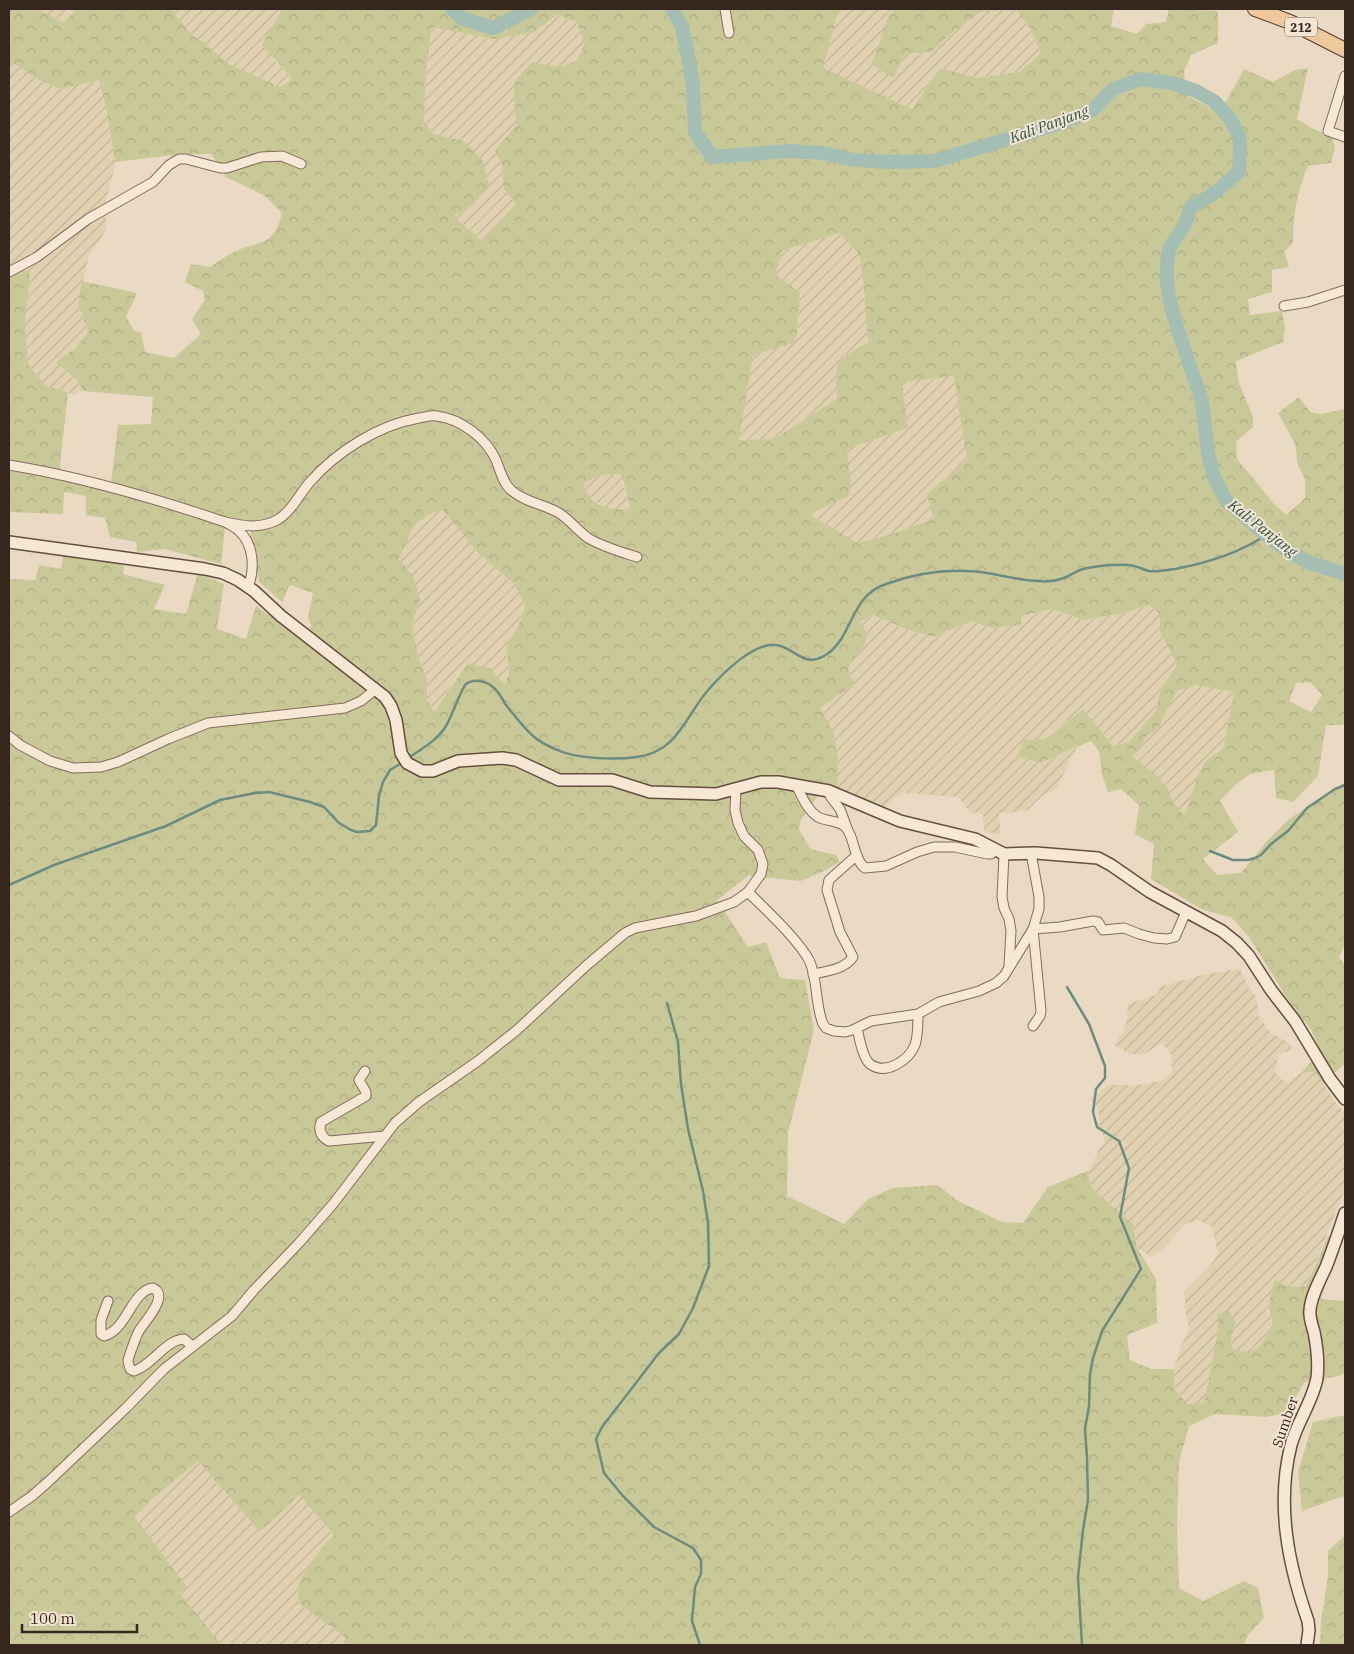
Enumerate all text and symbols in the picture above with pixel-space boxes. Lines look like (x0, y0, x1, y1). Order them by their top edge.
road number: 212 (1285, 18, 1317, 36)
water label: Kali Panjang (1006, 101, 1092, 147)
water label: Kali Panjang (1224, 494, 1302, 561)
street label: Sumber (1268, 1394, 1302, 1450)
scale bar (22, 1602, 138, 1634)
text: 100 m (30, 1609, 75, 1628)

